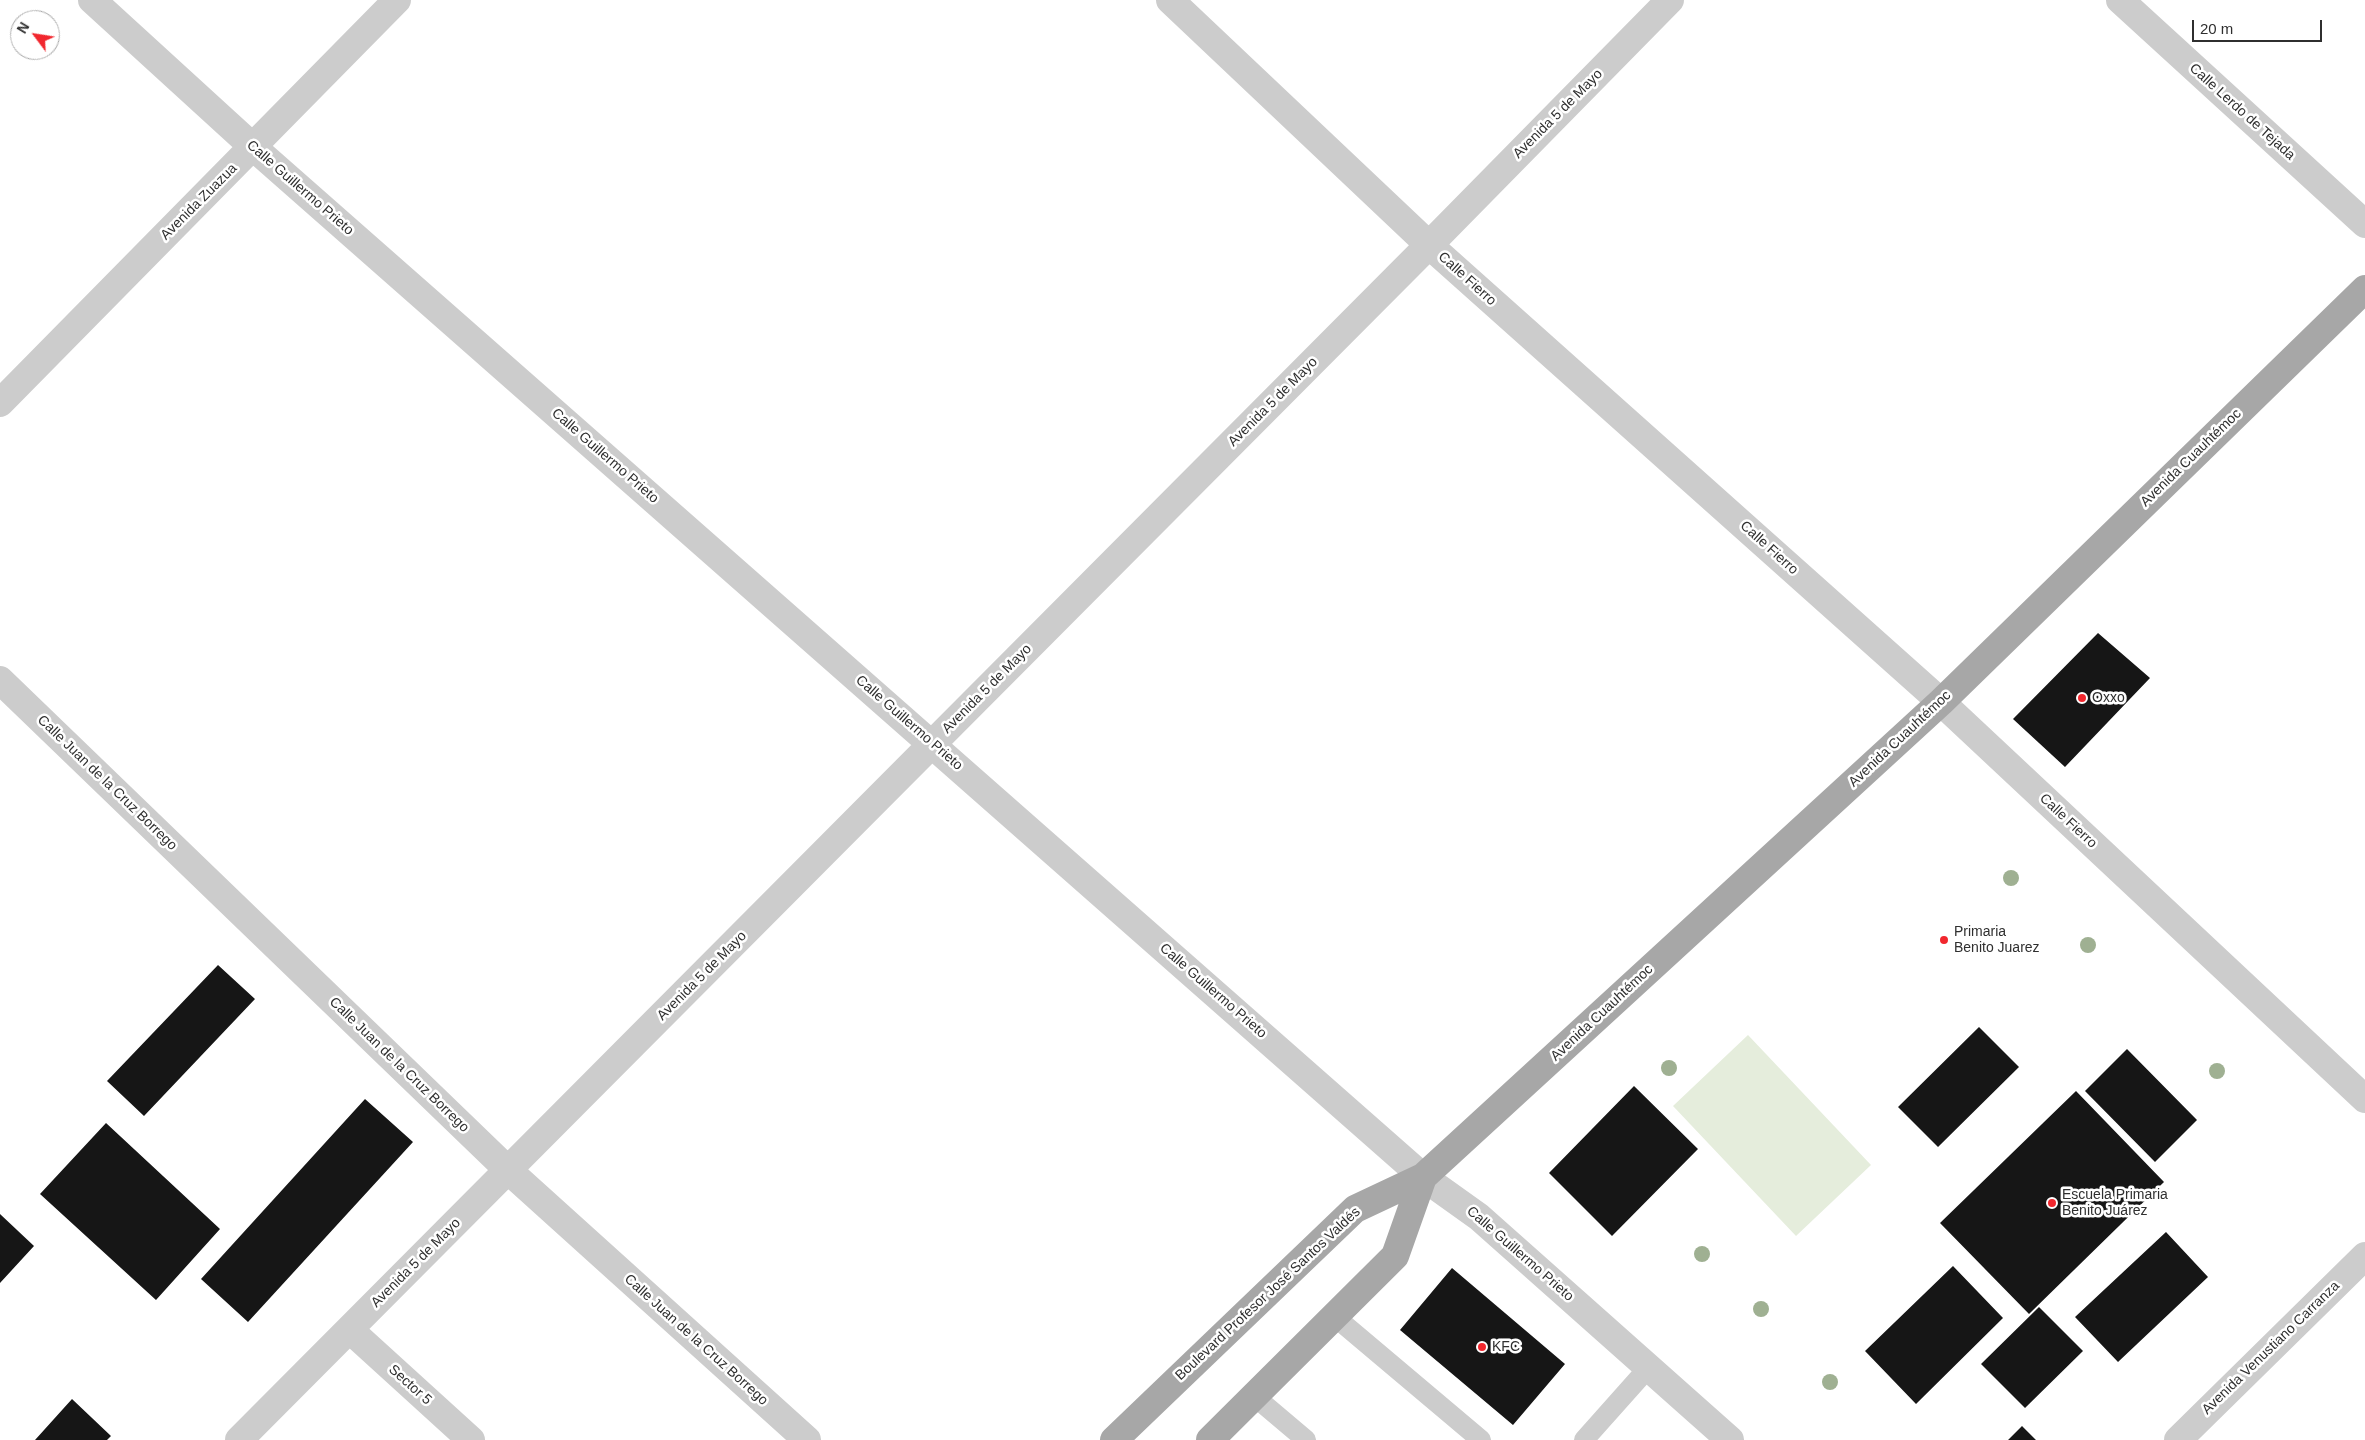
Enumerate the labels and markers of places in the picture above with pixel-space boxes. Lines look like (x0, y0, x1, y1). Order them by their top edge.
place label: Oxxo (2092, 690, 2125, 706)
marker: Oxxo (2076, 692, 2088, 704)
place label: Primaria Benito Juarez (1954, 924, 2040, 956)
marker: Primaria Benito Juarez (1938, 934, 1950, 946)
place label: Escuela Primaria Benito Juárez (2062, 1187, 2168, 1220)
marker: Escuela Primaria Benito Juárez (2046, 1197, 2058, 1209)
place label: KFC (1492, 1339, 1520, 1355)
marker: KFC (1476, 1341, 1488, 1353)

